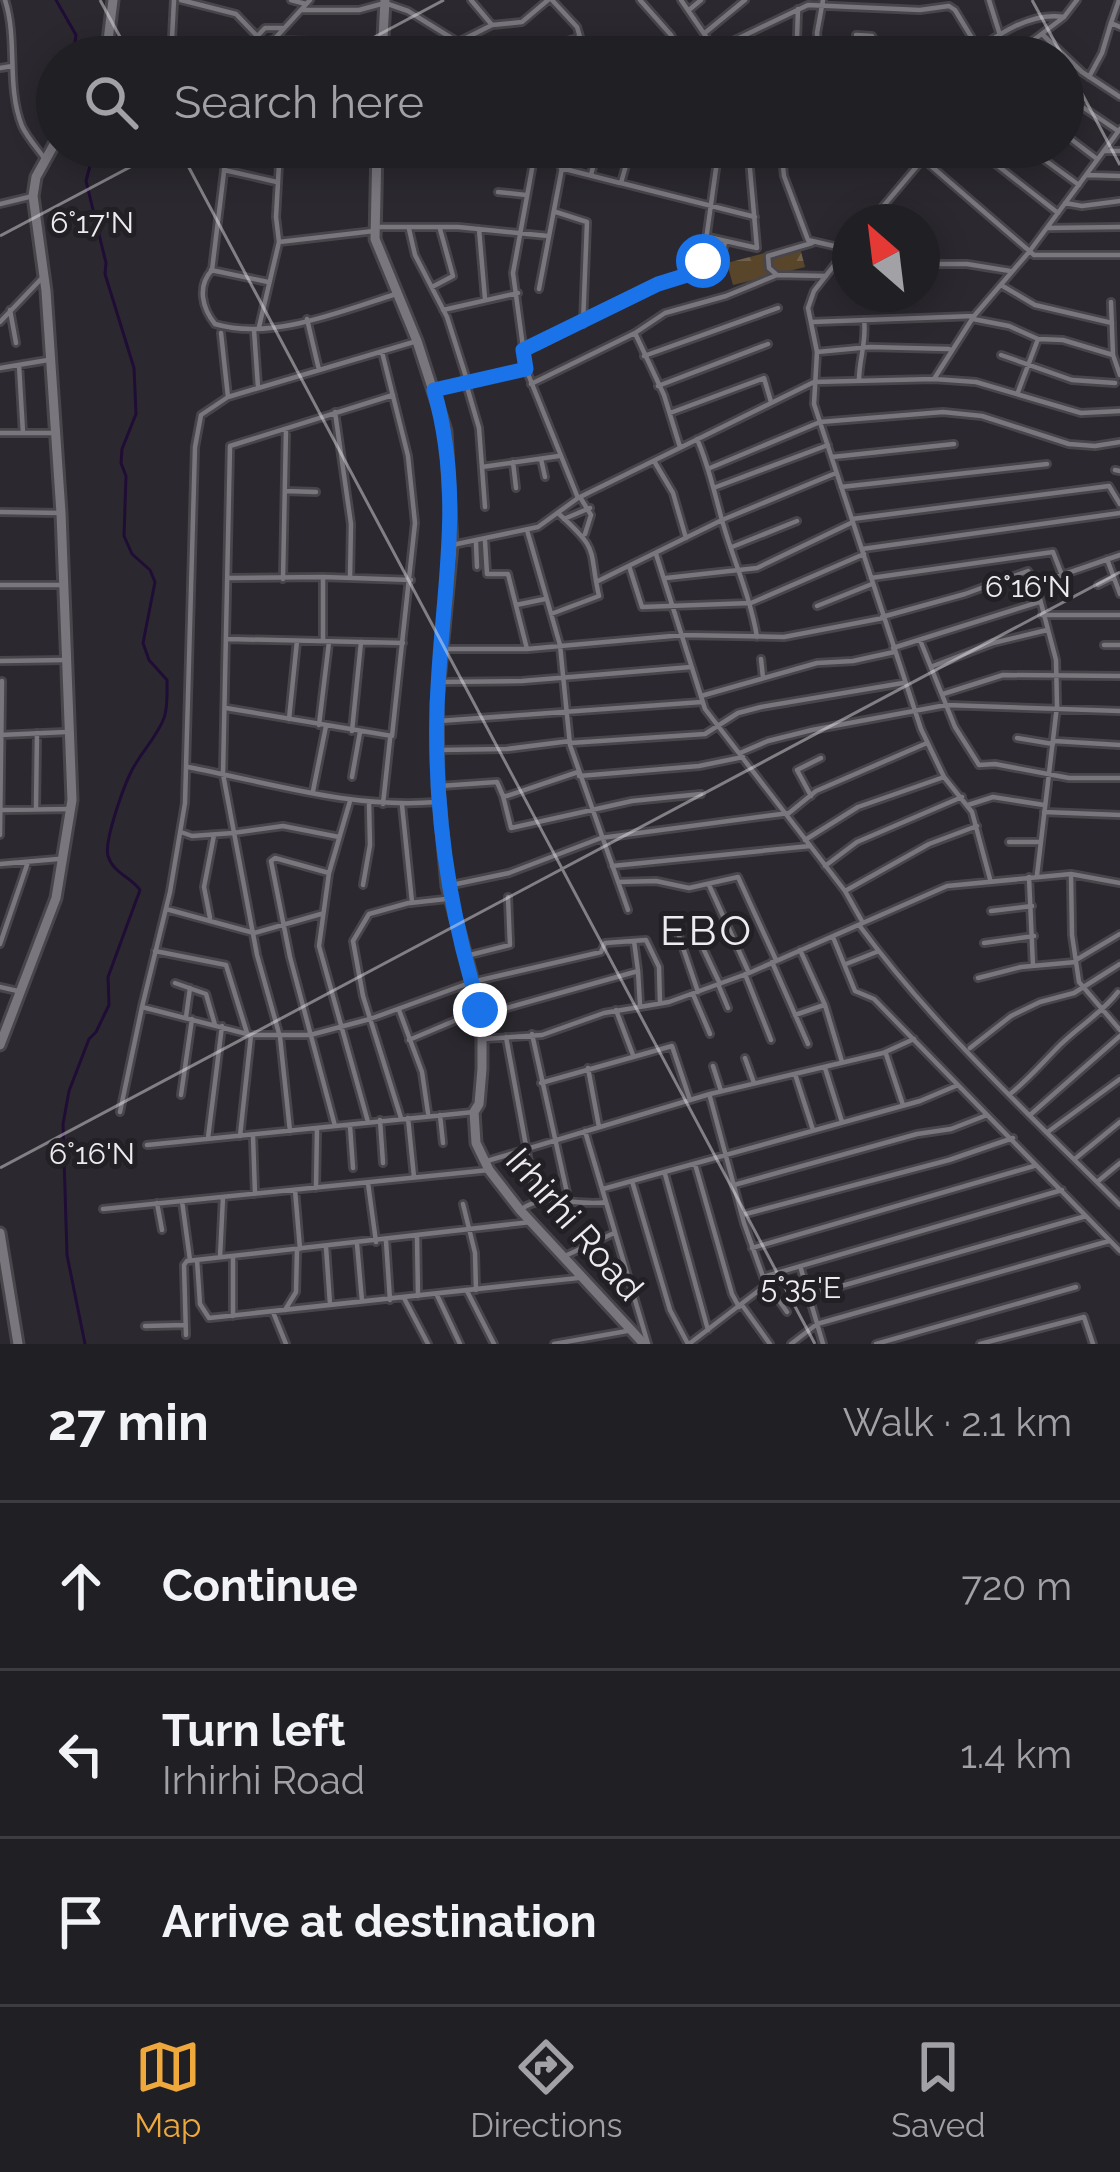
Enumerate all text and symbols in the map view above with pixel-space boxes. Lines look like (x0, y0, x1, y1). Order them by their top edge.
search box (36, 36, 1084, 168)
icon: search (78, 69, 144, 135)
text: Search here (174, 76, 424, 129)
north arrow (832, 204, 940, 312)
text: 6°17'N (50, 205, 134, 240)
route start (676, 234, 730, 288)
text: 6°16'N (985, 569, 1071, 604)
district label: EBO (660, 906, 754, 955)
route end (453, 983, 507, 1037)
text: 6°16'N (49, 1136, 135, 1171)
street label: Irhirhi Road (498, 1140, 652, 1308)
text: 5°35'E (761, 1270, 841, 1305)
text: 27 min (48, 1392, 209, 1452)
text: Walk · 2.1 km (843, 1399, 1072, 1445)
icon: ahead (48, 1553, 114, 1619)
text: Continue (162, 1559, 358, 1612)
text: 720 m (961, 1563, 1072, 1609)
text: Turn left (162, 1704, 345, 1757)
icon: left (48, 1721, 114, 1787)
text: 1.4 km (960, 1731, 1072, 1777)
text: Irhirhi Road (162, 1757, 365, 1803)
icon: arrive (48, 1889, 114, 1955)
text: Arrive at destination (162, 1895, 597, 1948)
tab: Map (134, 2034, 201, 2145)
tab: Directions (470, 2034, 623, 2145)
tab: Saved (891, 2034, 986, 2145)

